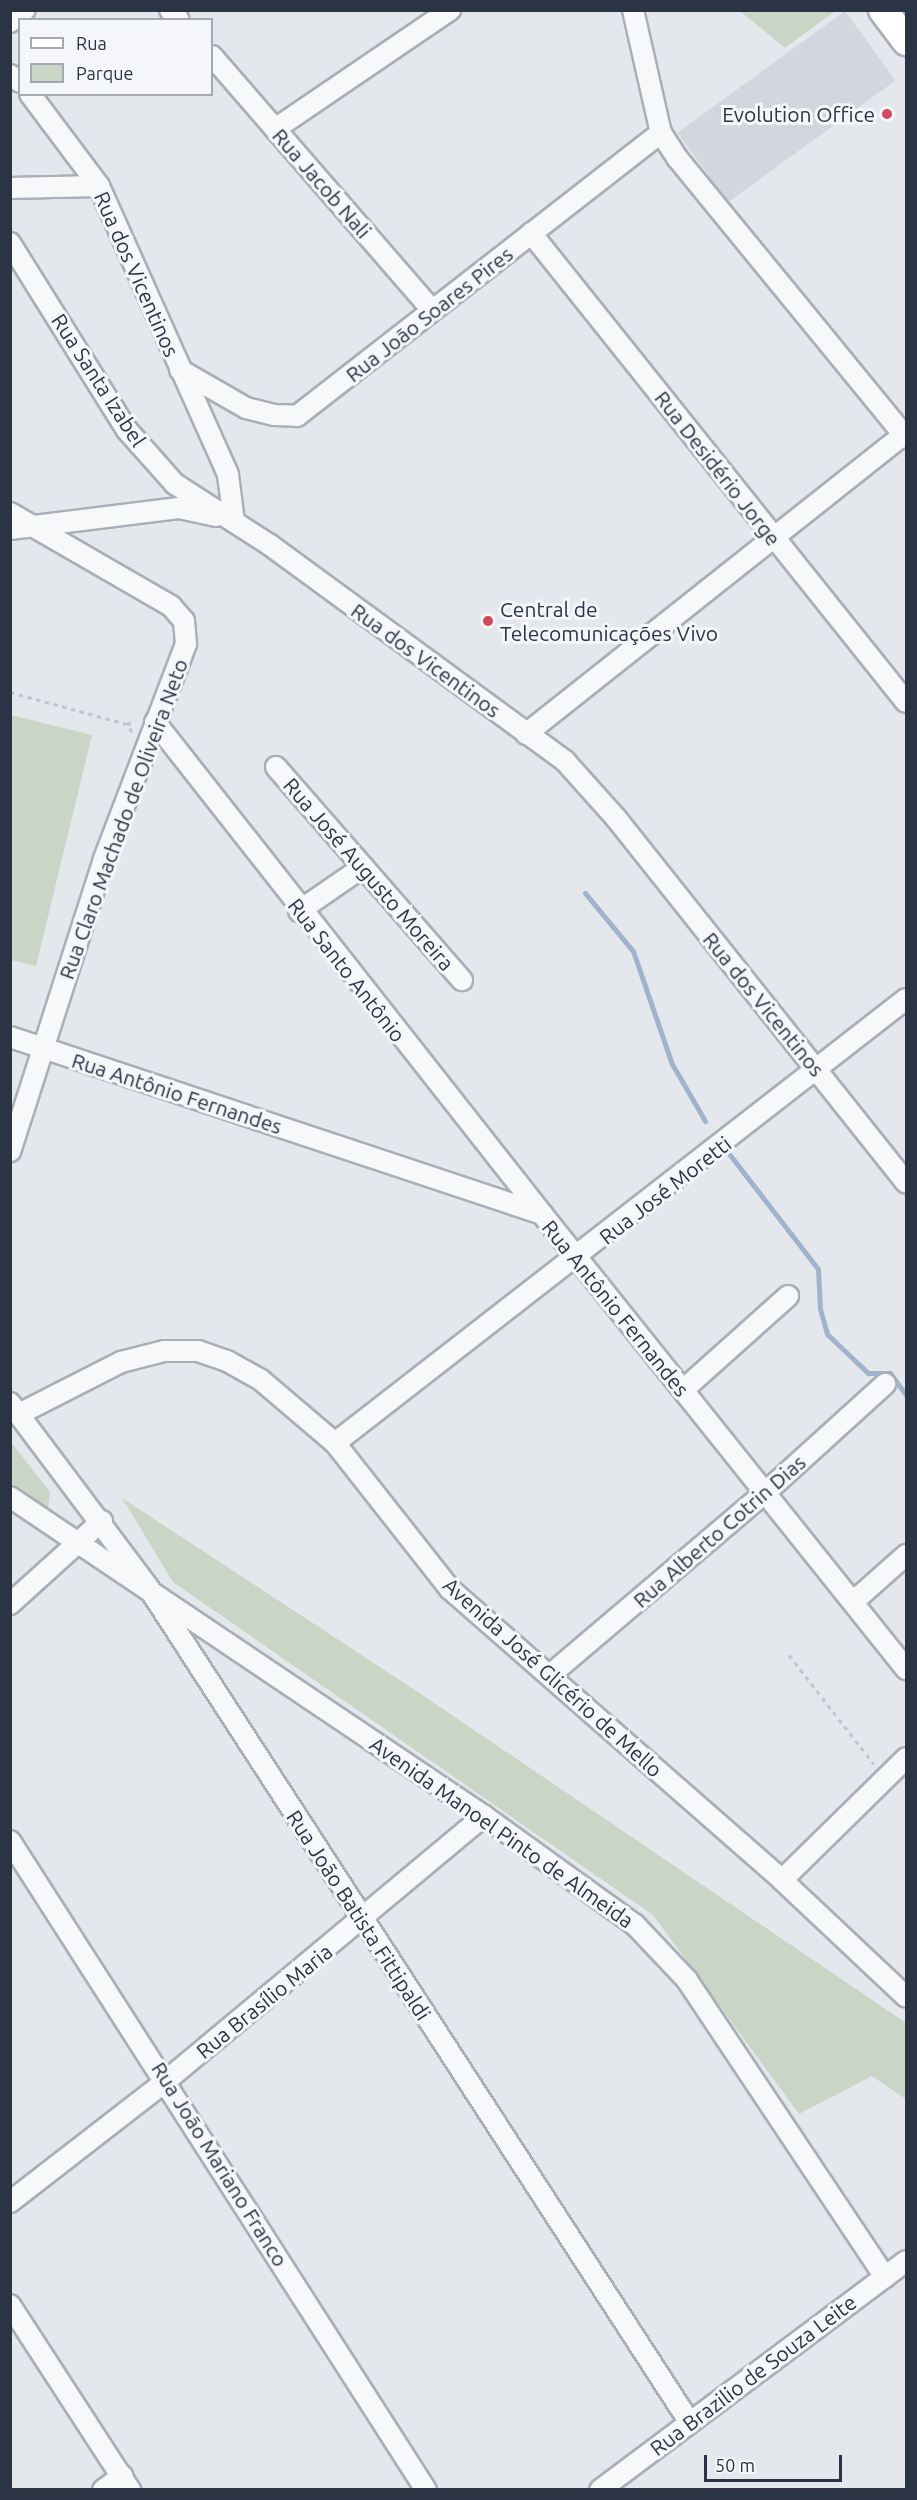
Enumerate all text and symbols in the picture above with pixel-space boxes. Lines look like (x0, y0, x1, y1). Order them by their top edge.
legend (18, 18, 213, 96)
text: Rua (76, 33, 107, 53)
text: Parque (76, 63, 133, 83)
place label: Evolution Office (722, 101, 875, 127)
marker: Evolution Office (880, 107, 894, 121)
street label: Rua Jacob Nali (267, 123, 377, 243)
street label: Rua dos Vicentinos (89, 187, 185, 361)
street label: Rua João Soares Pires (340, 241, 518, 387)
street label: Rua Santa Izabel (47, 309, 151, 451)
street label: Rua Desidério Jorge (650, 386, 786, 550)
place label: Central de Telecomunicações Vivo (500, 596, 718, 646)
street label: Rua dos Vicentinos (346, 597, 506, 723)
marker: Central de Telecomunicações Vivo (481, 614, 495, 628)
street label: Rua Claro Machado de Oliveira Neto (53, 655, 193, 983)
street label: Rua José Augusto Moreira (279, 773, 459, 975)
street label: Rua Santo Antônio (283, 893, 411, 1047)
street label: Rua dos Vicentinos (698, 927, 830, 1081)
street label: Rua Antônio Fernandes (69, 1047, 285, 1139)
street label: Rua José Moretti (594, 1131, 736, 1249)
street label: Rua Antônio Fernandes (537, 1215, 695, 1401)
street label: Rua Alberto Cotrin Dias (628, 1449, 810, 1613)
street label: Avenida José Glicério de Mello (438, 1572, 668, 1782)
street label: Avenida Manoel Pinto de Almeida (365, 1731, 639, 1933)
street label: Rua João Batista Fittipaldi (282, 1805, 436, 2025)
street label: Rua Brasílio Maria (191, 1938, 337, 2064)
street label: Rua João Mariano Franco (147, 2057, 293, 2271)
street label: Rua Brazilio de Souza Leite (645, 2289, 861, 2461)
scale bar (707, 2443, 845, 2481)
text: 50 m (715, 2455, 755, 2475)

